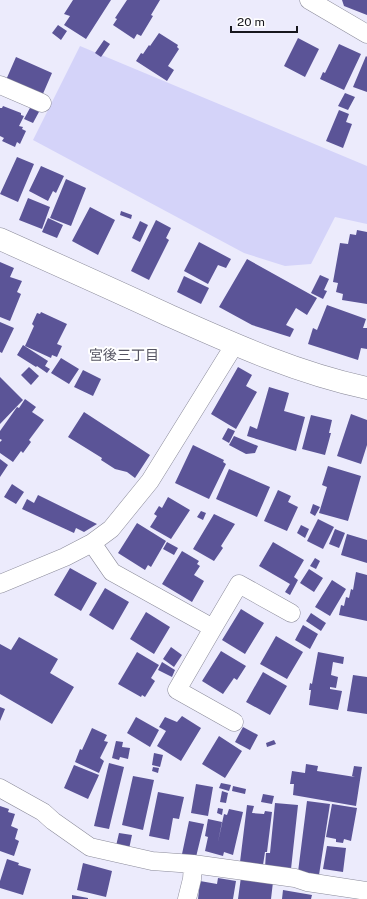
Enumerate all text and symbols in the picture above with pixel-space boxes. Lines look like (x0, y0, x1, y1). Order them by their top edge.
scale bar (231, 8, 297, 34)
text: 20 m (237, 15, 265, 29)
district label: 宮後三丁目 (89, 347, 159, 363)

